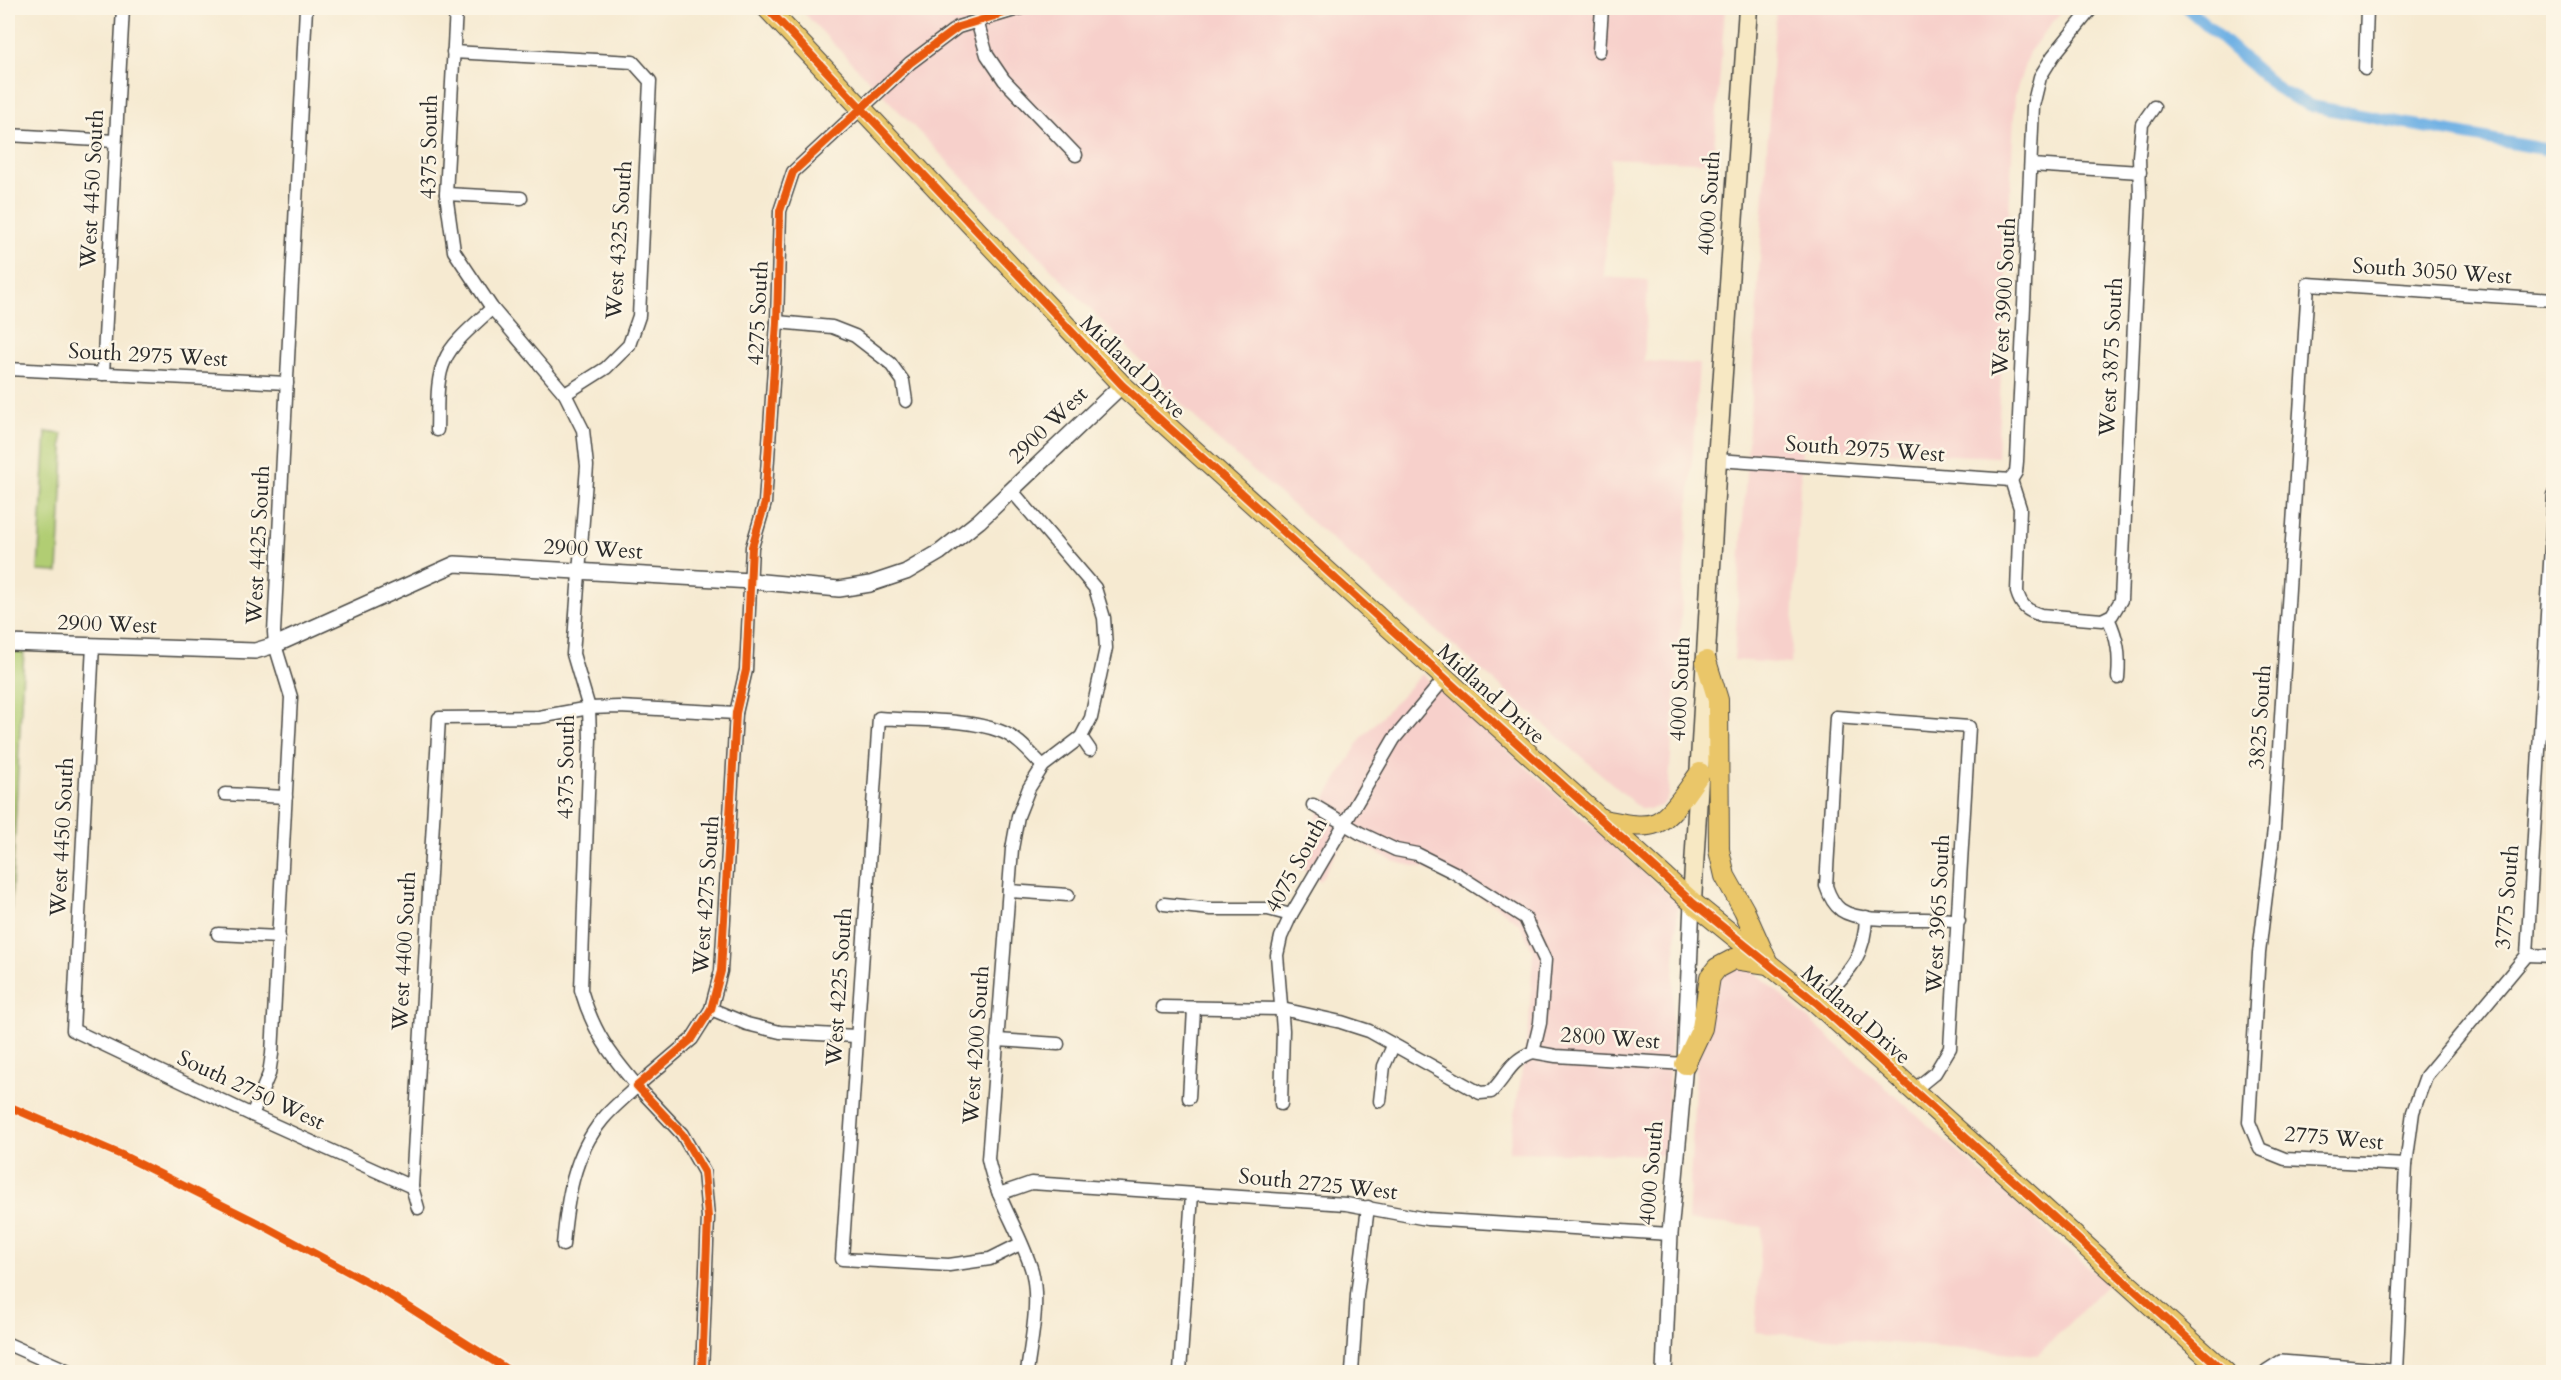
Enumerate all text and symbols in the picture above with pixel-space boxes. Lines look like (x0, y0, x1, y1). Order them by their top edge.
street label: 4375 South (413, 94, 445, 200)
street label: West 4450 South (73, 109, 111, 270)
street label: 4000 South (1690, 150, 1728, 256)
street label: West 4325 South (598, 159, 640, 322)
street label: West 3900 South (1985, 217, 2023, 378)
street label: South 3050 West (2351, 250, 2513, 292)
street label: 4275 South (740, 260, 776, 366)
street label: West 3875 South (2092, 277, 2130, 438)
street label: Midland Drive (1073, 309, 1193, 425)
street label: South 2975 West (68, 336, 228, 374)
street label: 2900 West (1002, 380, 1094, 470)
street label: South 2975 West (1784, 428, 1946, 470)
street label: West 4425 South (239, 465, 277, 626)
street label: 2900 West (542, 531, 644, 567)
street label: 2900 West (57, 607, 157, 641)
street label: 4000 South (1662, 636, 1698, 742)
street label: Midland Drive (1430, 637, 1552, 751)
street label: 3825 South (2241, 664, 2279, 770)
street label: 4375 South (550, 714, 582, 820)
street label: West 4450 South (43, 757, 81, 918)
street label: 4075 South (1257, 812, 1335, 918)
street label: West 4275 South (685, 814, 727, 977)
street label: West 3965 South (1919, 834, 1957, 995)
street label: 3775 South (2487, 843, 2527, 951)
street label: West 4400 South (385, 871, 423, 1032)
street label: West 4225 South (818, 906, 860, 1069)
street label: Midland Drive (1794, 959, 1918, 1071)
street label: West 4200 South (955, 964, 997, 1127)
street label: 2800 West (1559, 1020, 1661, 1056)
street label: South 2750 West (172, 1043, 330, 1137)
street label: 4000 South (1631, 1119, 1671, 1227)
street label: 2775 West (2283, 1119, 2385, 1157)
street label: South 2725 West (1237, 1161, 1399, 1207)

